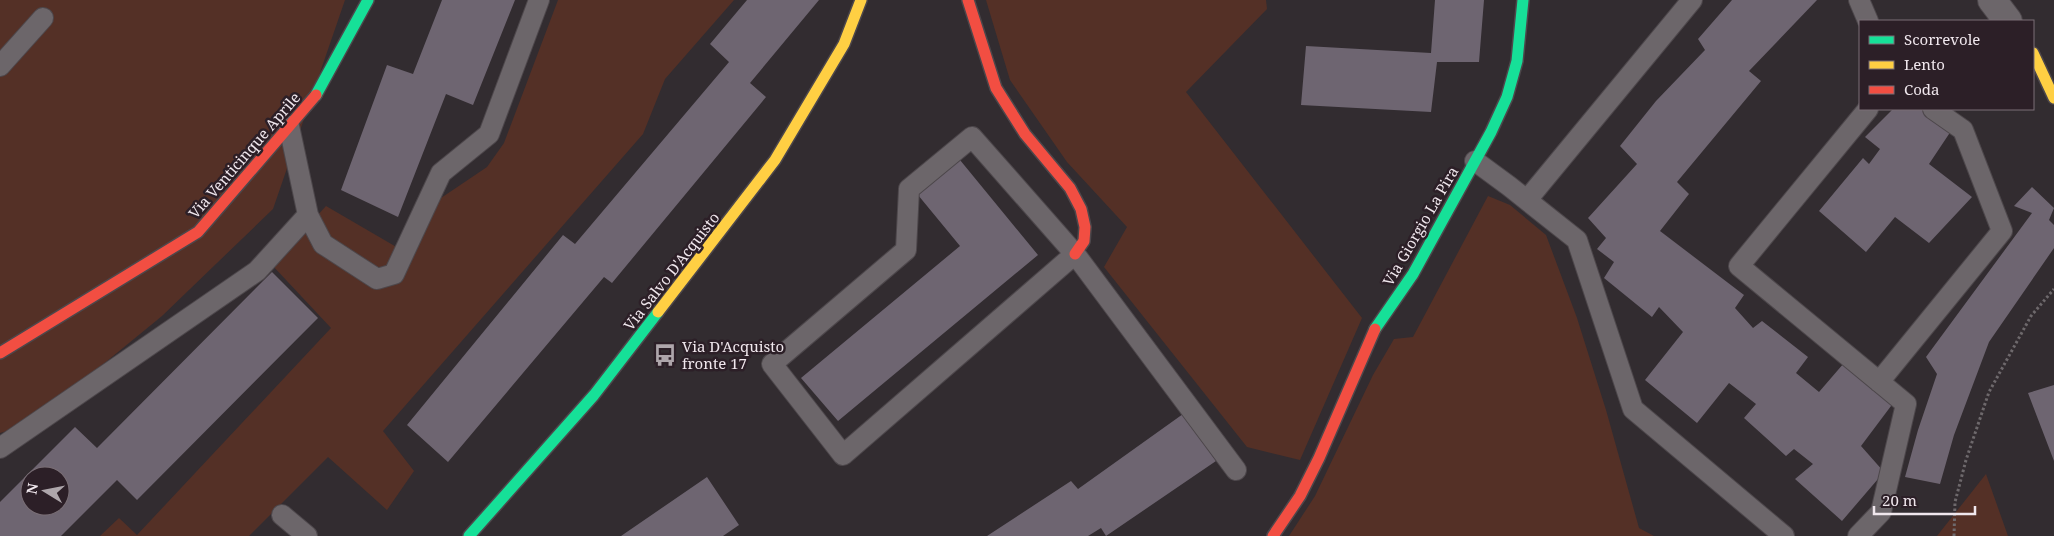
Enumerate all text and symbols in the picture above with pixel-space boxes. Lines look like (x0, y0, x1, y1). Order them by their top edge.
legend (1859, 20, 2034, 110)
text: Scorrevole (1904, 29, 1980, 49)
text: Lento (1904, 54, 1945, 74)
text: Coda (1904, 79, 1940, 99)
street label: Via Venticinque Aprile (184, 88, 304, 222)
street label: Via Giorgio La Pira (1378, 163, 1462, 289)
street label: Via Salvo D'Acquisto (619, 208, 723, 334)
place label: Via D'Acquisto fronte 17 (682, 336, 784, 373)
bus stop icon: Via D'Acquisto fronte 17 (652, 342, 678, 368)
north arrow (20, 466, 70, 516)
text: N (21, 482, 42, 496)
scale bar (1874, 484, 1975, 516)
text: 20 m (1882, 490, 1917, 510)

